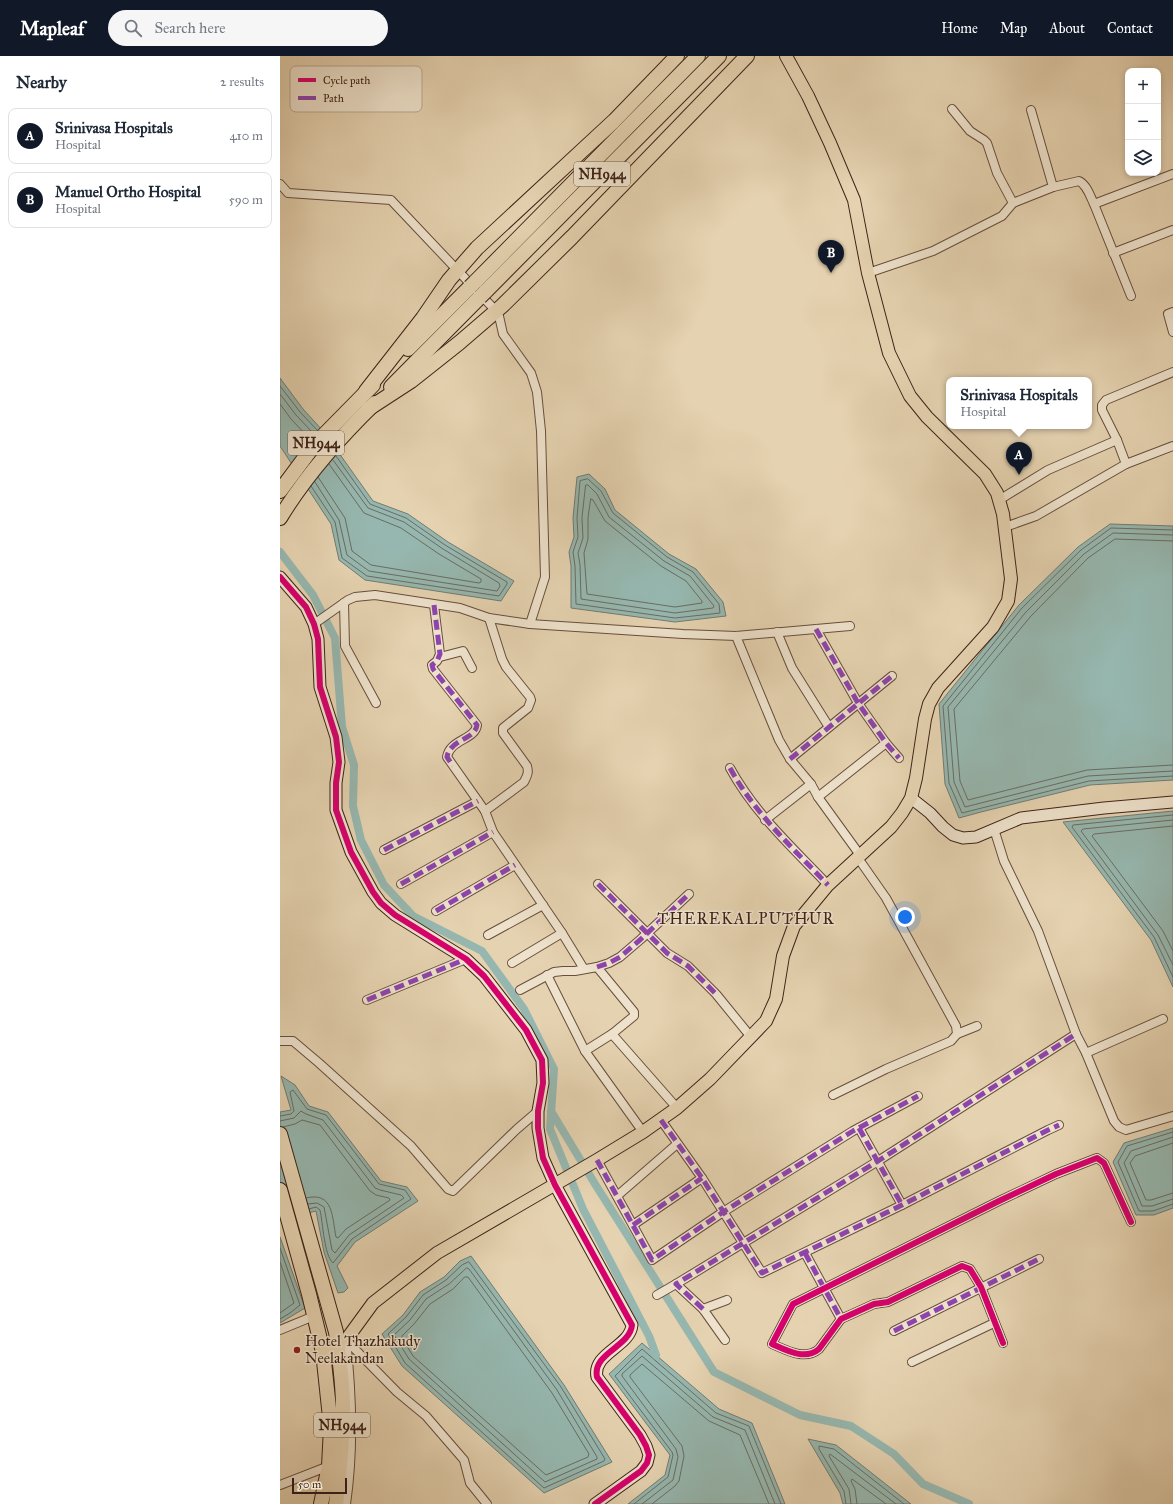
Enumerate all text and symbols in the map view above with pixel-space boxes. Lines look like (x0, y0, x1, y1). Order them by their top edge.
search box (108, 10, 388, 46)
text: Mapleaf (20, 17, 84, 40)
icon: search (122, 17, 144, 39)
text: Search here (154, 19, 225, 37)
text: Home (941, 20, 978, 37)
text: Map (1000, 20, 1027, 37)
text: About (1049, 20, 1085, 37)
text: Contact (1107, 20, 1153, 37)
legend (290, 66, 422, 112)
map controls (1125, 68, 1161, 176)
button: + (1125, 68, 1161, 104)
text: Nearby (16, 72, 67, 93)
text: 2 results (220, 74, 264, 90)
text: Cycle path (323, 74, 370, 87)
text: Path (323, 92, 344, 105)
button: − (1125, 104, 1161, 140)
text: Srinivasa Hospitals (55, 119, 173, 137)
text: A (26, 128, 34, 144)
text: 410 m (229, 128, 263, 144)
text: Hospital (55, 137, 101, 153)
button: layers (1125, 140, 1161, 176)
road number: NH944 (574, 162, 630, 186)
text: Manuel Ortho Hospital (55, 183, 201, 201)
text: B (26, 192, 34, 208)
text: 590 m (229, 192, 263, 208)
text: Hospital (55, 201, 101, 217)
pin: B (818, 240, 844, 273)
popup (946, 377, 1092, 429)
text: Srinivasa Hospitals (960, 386, 1078, 404)
text: Hospital (960, 404, 1006, 420)
road number: NH944 (288, 431, 344, 455)
pin: A (1006, 442, 1032, 475)
your location (895, 907, 915, 927)
district label: THEREKALPUTHUR (657, 909, 835, 928)
place label: Hotel Thazhakudy Neelakandan (305, 1332, 421, 1367)
marker: Hotel Thazhakudy Neelakandan (292, 1345, 302, 1355)
road number: NH944 (314, 1413, 370, 1437)
scale bar (292, 1476, 347, 1495)
text: 50 m (298, 1478, 321, 1491)

